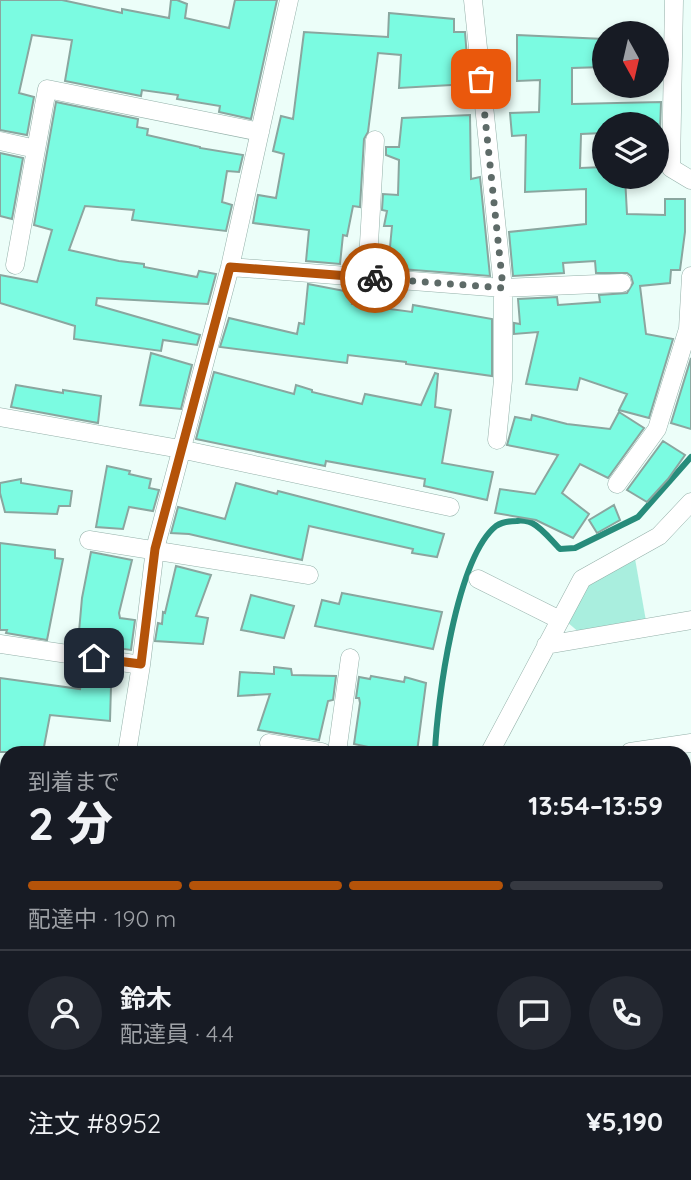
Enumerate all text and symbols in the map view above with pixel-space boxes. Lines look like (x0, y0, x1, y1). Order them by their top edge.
north arrow (592, 21, 668, 98)
map controls (592, 21, 669, 189)
pin (451, 49, 511, 109)
icon: bag (462, 60, 500, 98)
button: layers (592, 112, 669, 189)
courier (340, 243, 410, 313)
icon: bike (356, 259, 394, 297)
pin (64, 628, 124, 688)
icon: home (75, 639, 113, 677)
text: 到着まで (28, 767, 120, 796)
text: 13:54–13:59 (528, 789, 663, 822)
text: 2 分 (28, 794, 113, 852)
text: 配達中 · 190 m (28, 904, 176, 933)
button: person (28, 976, 102, 1050)
button: chat (497, 976, 571, 1050)
button: phone (589, 976, 663, 1050)
text: 鈴木 (120, 982, 172, 1015)
text: 配達員 · 4.4 (120, 1019, 234, 1048)
text: ¥5,190 (586, 1105, 663, 1138)
text: 注文 #8952 (28, 1107, 161, 1140)

